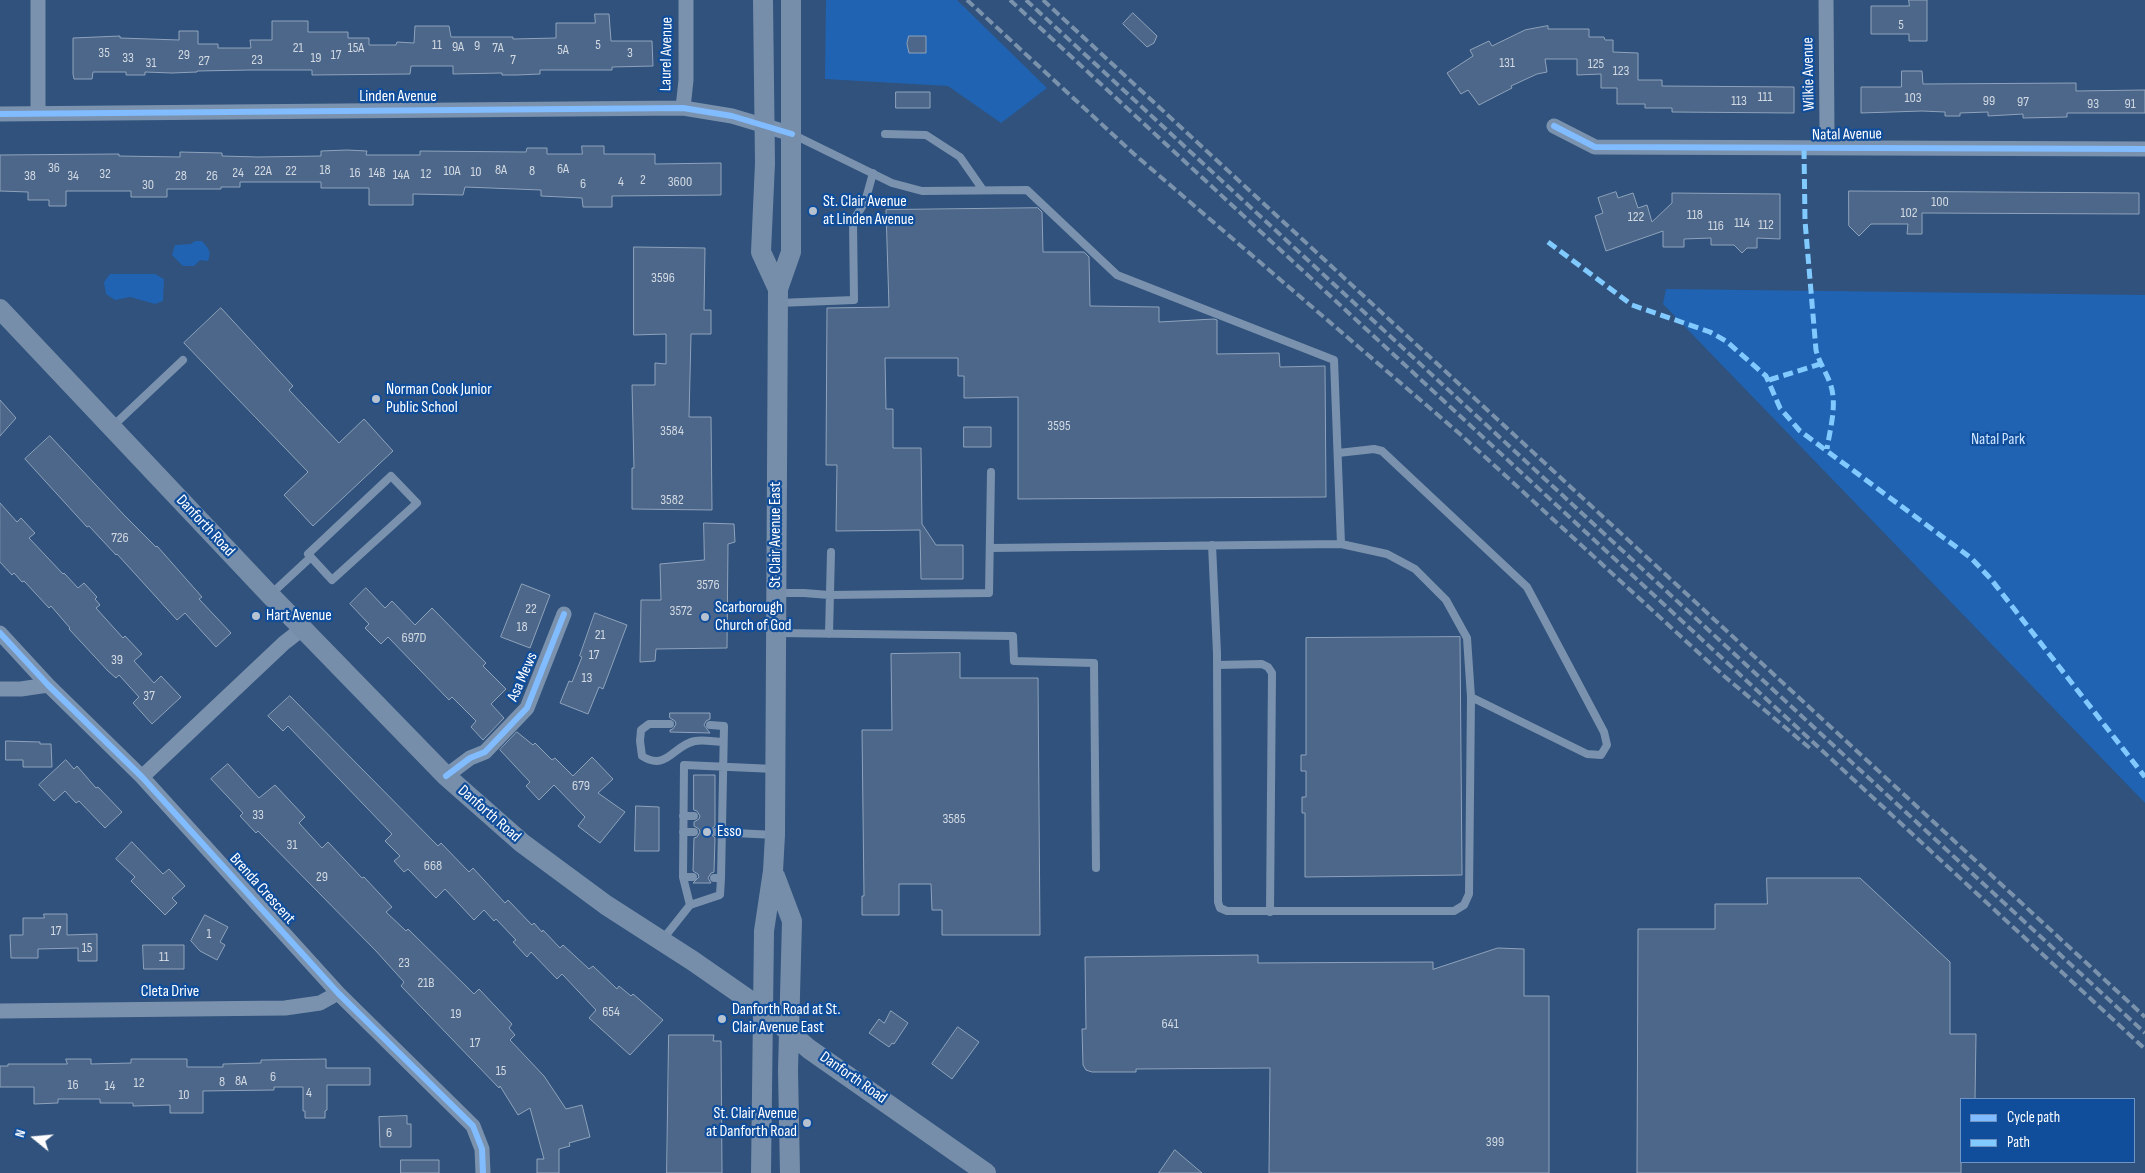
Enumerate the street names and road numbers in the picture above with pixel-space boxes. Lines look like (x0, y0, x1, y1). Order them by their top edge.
street label: Laurel Avenue (657, 17, 677, 91)
street label: Wilkie Avenue (1799, 37, 1819, 111)
street label: Linden Avenue (359, 87, 437, 107)
street label: Natal Avenue (1812, 125, 1882, 145)
street label: St Clair Avenue East (766, 482, 786, 588)
street label: Danforth Road (172, 491, 238, 561)
street label: Asa Mews (504, 649, 542, 705)
street label: Danforth Road (453, 781, 525, 847)
street label: Brenda Crescent (225, 850, 299, 928)
street label: Cleta Drive (141, 982, 199, 1002)
street label: Danforth Road (816, 1048, 890, 1108)

